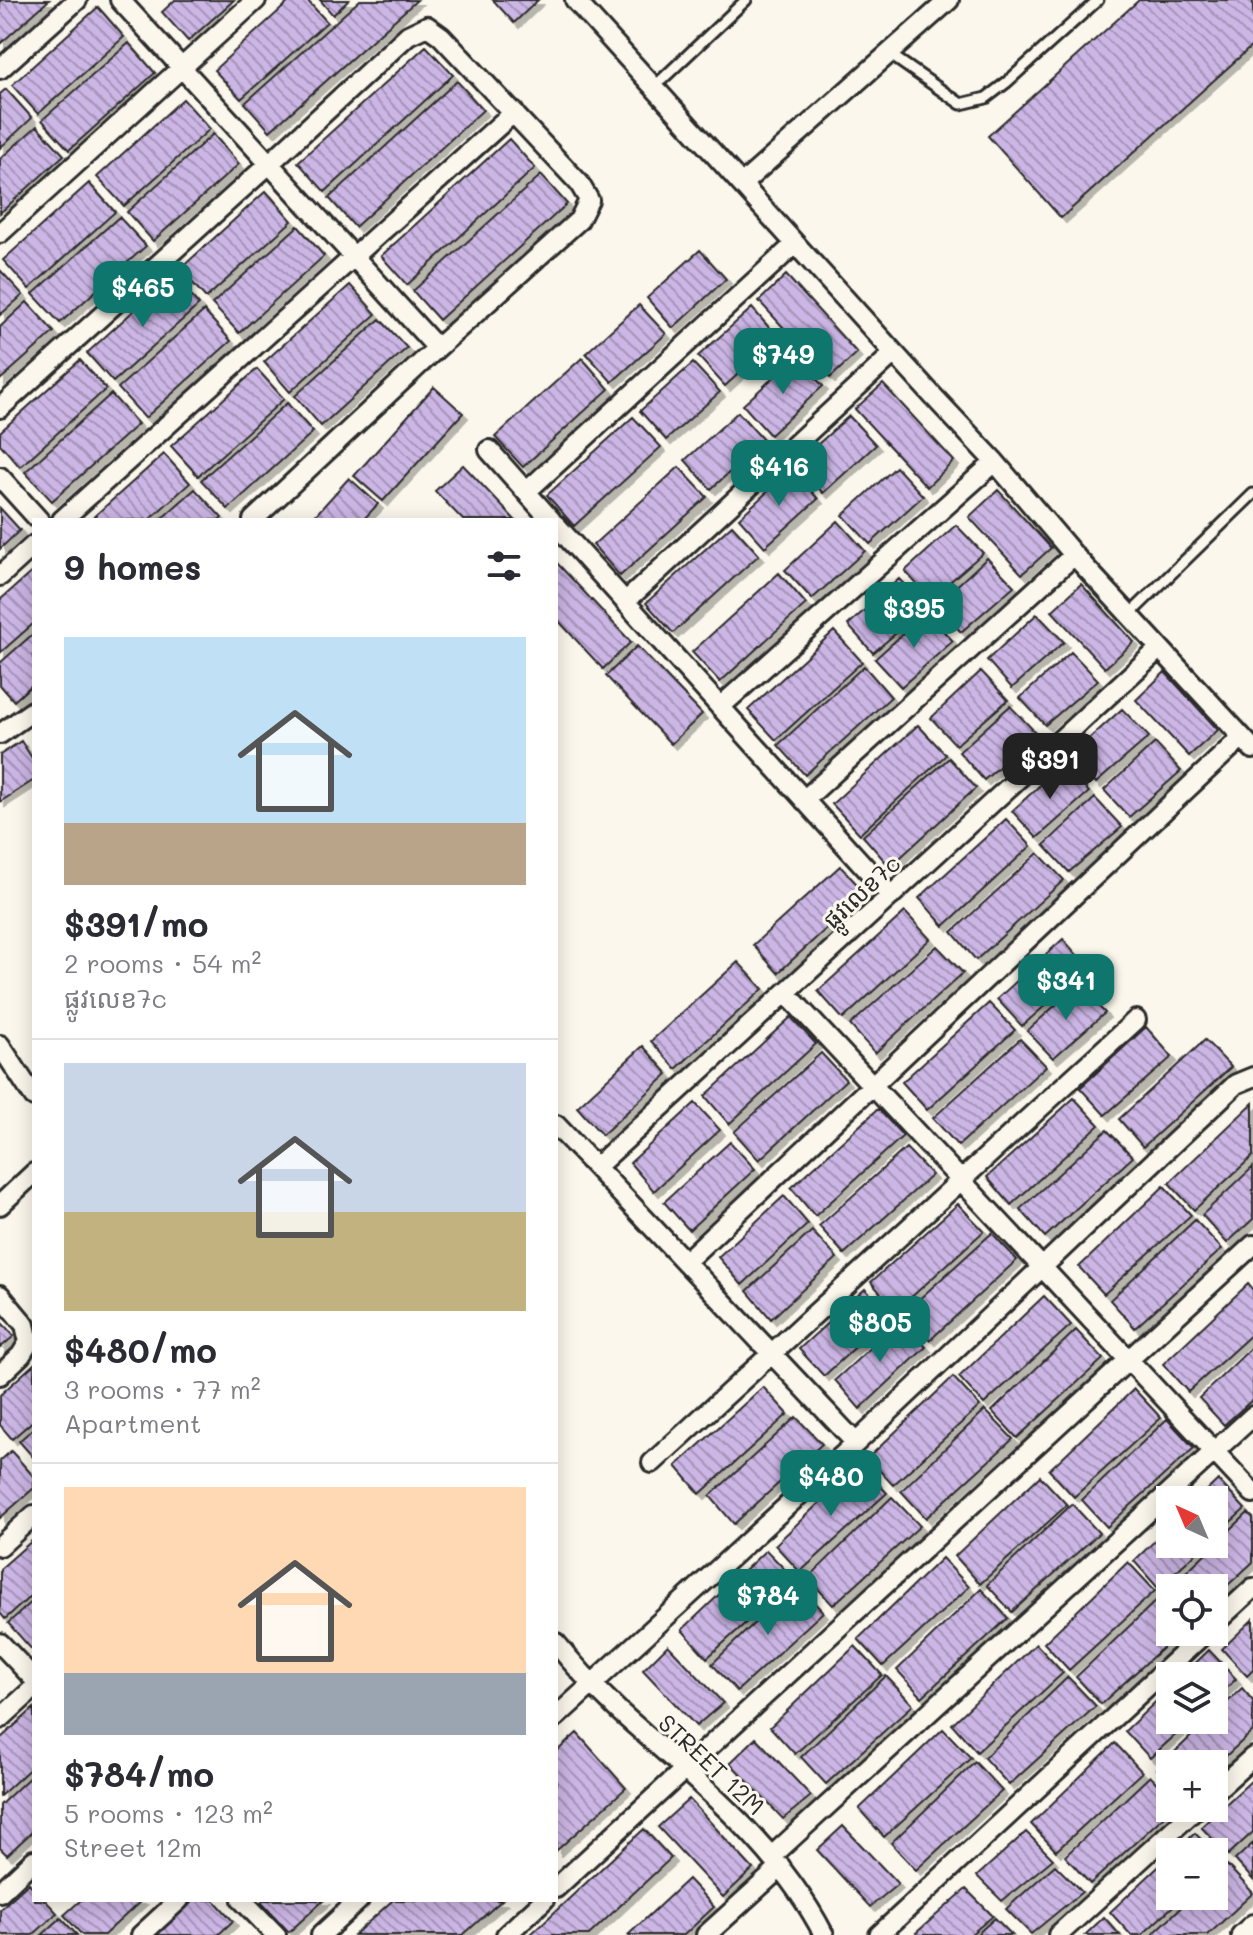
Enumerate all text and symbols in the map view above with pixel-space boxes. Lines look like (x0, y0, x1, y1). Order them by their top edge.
pin: $465 (96, 261, 190, 329)
text: $465 (111, 270, 175, 304)
pin: $749 (736, 328, 830, 396)
text: $749 (752, 337, 814, 371)
pin: $416 (732, 440, 826, 508)
text: $416 (749, 449, 809, 483)
text: 9 homes (64, 544, 201, 589)
icon: filters (482, 544, 526, 588)
pin: $395 (867, 582, 961, 650)
text: $395 (883, 591, 945, 625)
icon: home (223, 689, 367, 833)
pin: $391 (1003, 733, 1097, 801)
text: $391 (1021, 742, 1079, 776)
street label: ផ្លូវលេខ7c (816, 847, 912, 941)
text: $391/mo (64, 901, 208, 946)
text: 2 rooms · 54 m² (64, 946, 261, 980)
pin: $341 (1019, 954, 1113, 1022)
text: $341 (1036, 963, 1096, 997)
text: ផ្លូវលេខ7c (64, 981, 167, 1015)
icon: home (223, 1115, 367, 1259)
pin: $805 (833, 1296, 927, 1364)
text: $805 (848, 1305, 912, 1339)
text: $480/mo (64, 1327, 217, 1372)
text: 3 rooms · 77 m² (64, 1372, 261, 1406)
text: Apartment (64, 1406, 201, 1440)
pin: $480 (784, 1450, 878, 1518)
text: $480 (798, 1459, 864, 1493)
north arrow (1156, 1486, 1228, 1558)
map controls (1156, 1486, 1228, 1910)
icon: home (223, 1539, 367, 1683)
pin: $784 (721, 1569, 815, 1637)
button: locate (1156, 1574, 1228, 1646)
text: $784 (736, 1578, 800, 1612)
button: layers (1156, 1662, 1228, 1734)
street label: STREET 12M (652, 1707, 772, 1821)
button: + (1156, 1750, 1228, 1822)
text: $784/mo (64, 1751, 214, 1796)
text: 5 rooms · 123 m² (64, 1796, 273, 1830)
text: Street 12m (64, 1830, 202, 1864)
button: − (1156, 1838, 1228, 1910)

